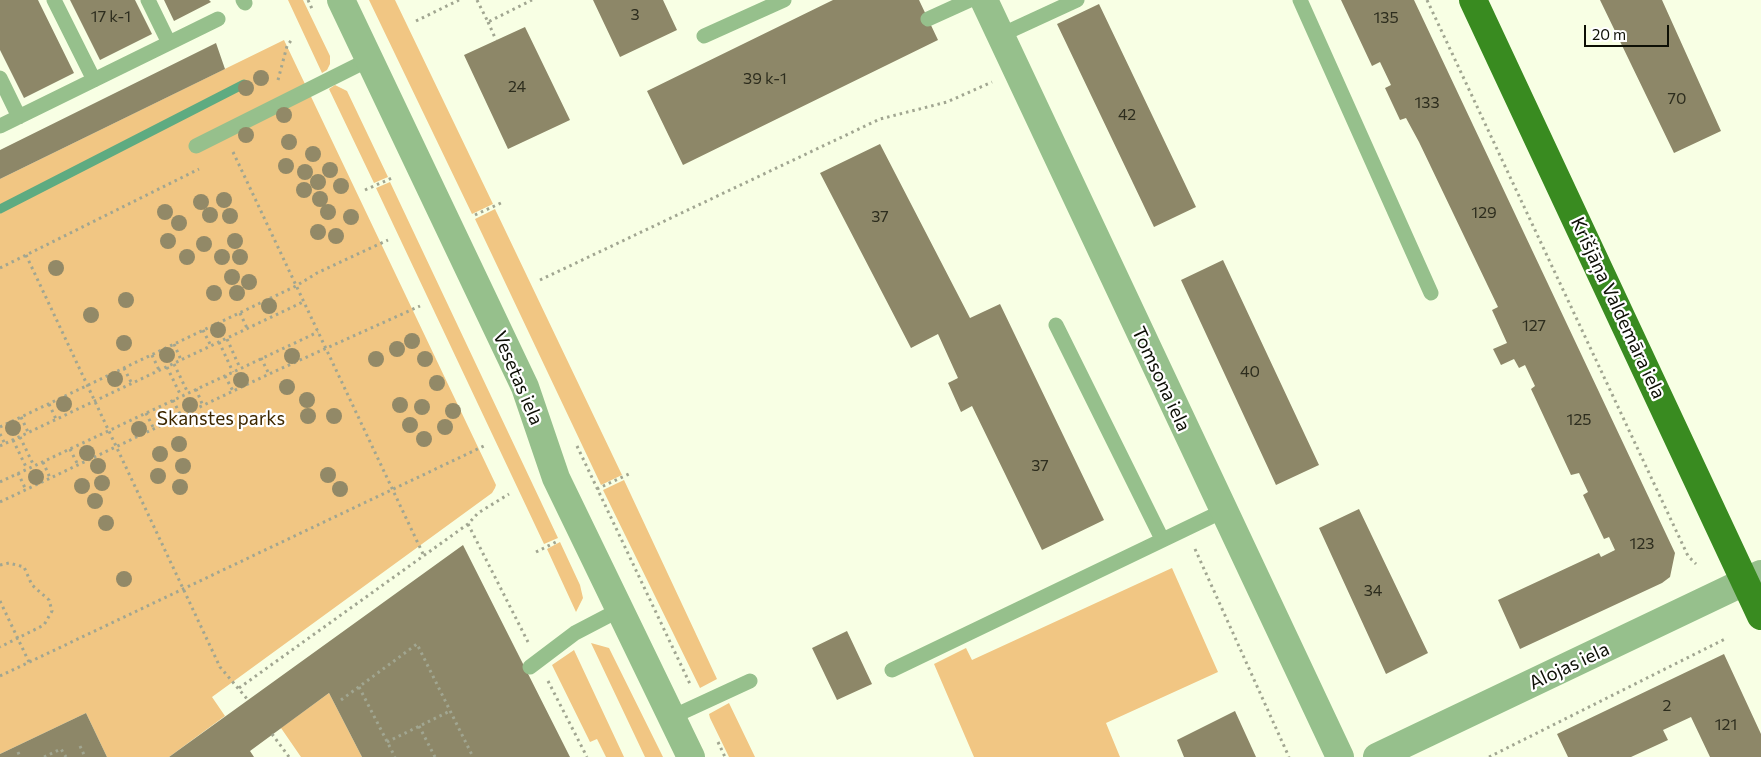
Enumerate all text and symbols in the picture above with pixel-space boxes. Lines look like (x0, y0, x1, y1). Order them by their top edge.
house number: 3 (630, 5, 640, 25)
house number: 17 k-1 (91, 7, 131, 27)
house number: 135 (1373, 8, 1399, 28)
scale bar (1586, 15, 1671, 47)
text: 20 m (1592, 25, 1626, 43)
house number: 39 k-1 (743, 69, 787, 89)
house number: 24 (508, 77, 526, 97)
house number: 70 (1668, 89, 1686, 109)
house number: 133 (1414, 93, 1440, 113)
house number: 42 (1118, 105, 1136, 125)
house number: 129 (1471, 203, 1497, 223)
house number: 37 (871, 207, 889, 227)
street label: Krišjāņa Valdemāra iela (1566, 214, 1670, 402)
house number: 127 (1522, 316, 1546, 336)
street label: Tomsona iela (1127, 323, 1195, 435)
street label: Vesetas iela (488, 328, 548, 428)
house number: 40 (1240, 362, 1260, 382)
park label: Skanstes parks (157, 408, 285, 430)
house number: 125 (1567, 410, 1591, 430)
house number: 37 (1031, 456, 1049, 476)
house number: 123 (1630, 534, 1654, 554)
house number: 34 (1364, 581, 1382, 601)
street label: Alojas iela (1525, 637, 1613, 695)
house number: 2 (1663, 696, 1671, 716)
house number: 121 (1715, 715, 1737, 735)

